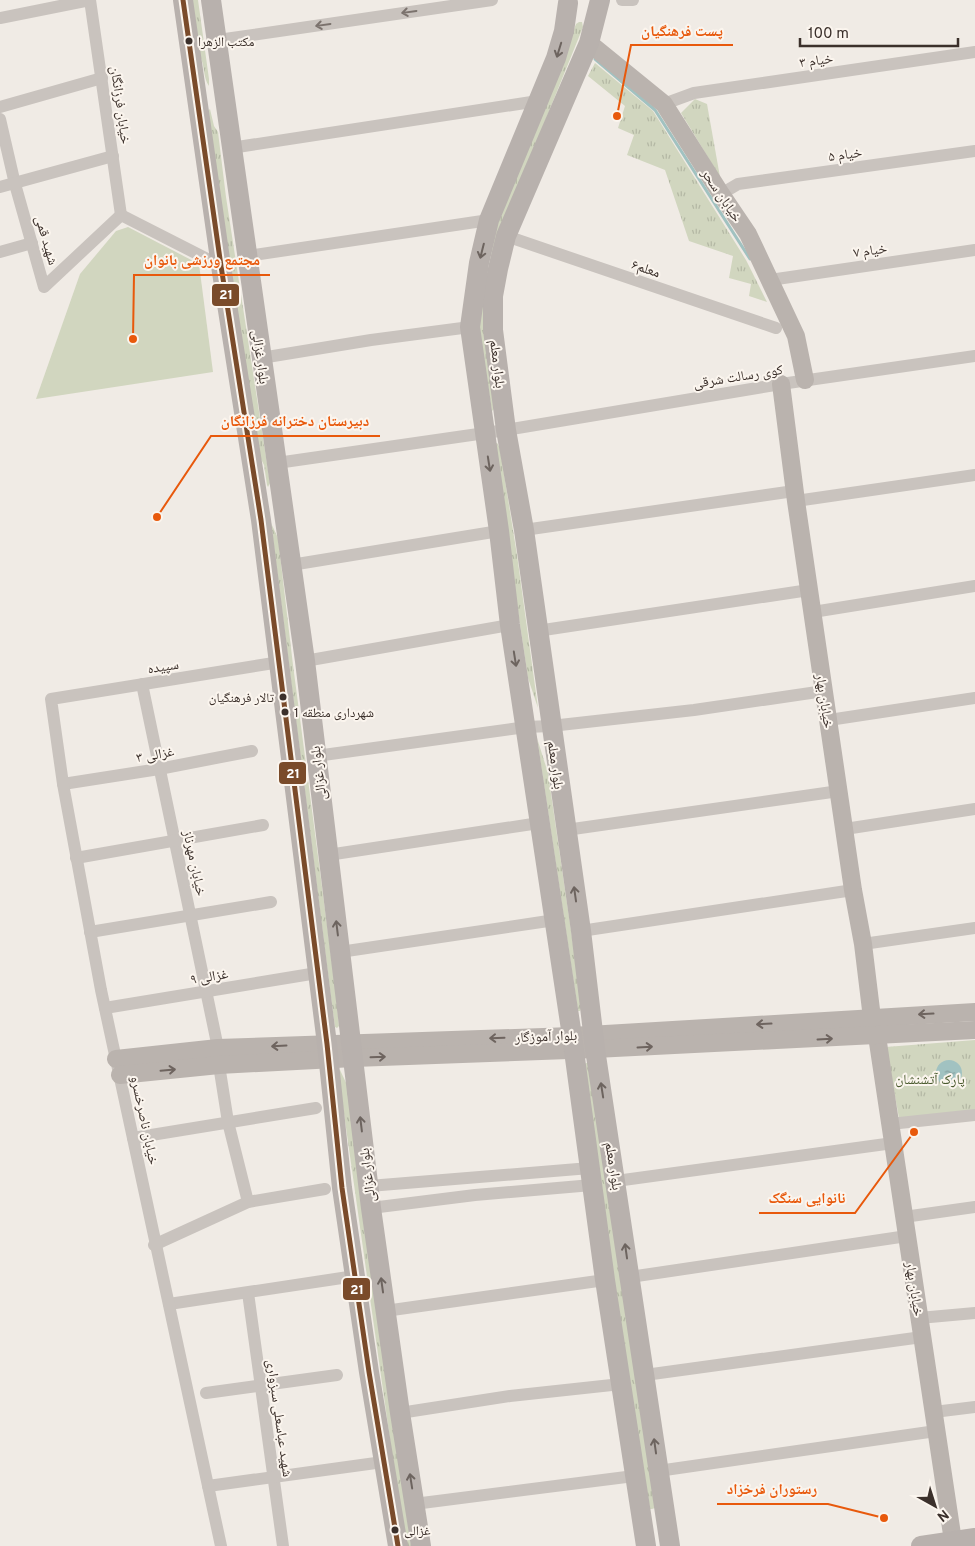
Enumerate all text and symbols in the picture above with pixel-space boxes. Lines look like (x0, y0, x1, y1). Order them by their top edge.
one-way arrow (401, 7, 417, 17)
callout: پست فرهنگیان (631, 15, 733, 45)
scale bar (800, 15, 958, 47)
one-way arrow (315, 20, 331, 30)
text: پست فرهنگیان (641, 23, 723, 42)
text: 100 m (808, 25, 849, 44)
place label: مکتب الزهرا (198, 35, 254, 51)
marker: مکتب الزهرا (184, 36, 194, 46)
one-way arrow (553, 42, 563, 58)
street label: خیام ۳ (798, 51, 834, 72)
street label: خیابان فرزانگان (106, 65, 133, 145)
street label: خیام ۵ (827, 145, 863, 166)
street label: خیابان سحر (696, 165, 745, 226)
street label: شهید قمی (30, 214, 61, 267)
street label: خیام ۷ (852, 241, 888, 262)
one-way arrow (477, 242, 486, 258)
callout: مجتمع ورزشی بانوان (134, 245, 270, 275)
text: مجتمع ورزشی بانوان (144, 252, 260, 271)
street label: معلم۶ (629, 257, 662, 282)
line badge: 21 (211, 283, 240, 307)
text: 21 (219, 287, 233, 304)
street label: بلوار غزالی (247, 329, 272, 386)
street label: بلوار معلم (485, 339, 508, 390)
street label: کوی رسالت شرقی (692, 362, 784, 393)
callout: دبیرستان دخترانه فرزانگان (211, 406, 380, 436)
text: دبیرستان دخترانه فرزانگان (221, 413, 369, 432)
one-way arrow (484, 455, 494, 471)
one-way arrow (511, 651, 521, 667)
street label: سپیده (146, 657, 180, 678)
street label: خیابان بهار (811, 672, 836, 730)
place label: تالار فرهنگیان (209, 691, 274, 707)
marker: تالار فرهنگیان (278, 692, 288, 702)
place label: شهرداری منطقه 1 (294, 706, 374, 722)
marker: شهرداری منطقه 1 (280, 707, 290, 717)
street label: بلوار معلم (543, 740, 566, 791)
street label: غزالی ۳ (135, 744, 176, 767)
street label: بلوار غزالی (308, 745, 331, 801)
line badge: 21 (278, 761, 307, 785)
text: 21 (286, 766, 300, 783)
street label: خیابان مهرناز (178, 828, 209, 898)
one-way arrow (570, 887, 580, 903)
one-way arrow (332, 920, 342, 936)
street label: غزالی ۹ (189, 966, 229, 989)
one-way arrow (919, 1010, 935, 1019)
one-way arrow (756, 1020, 772, 1029)
street label: بلوار آموزگار (514, 1028, 578, 1047)
one-way arrow (489, 1033, 506, 1043)
one-way arrow (817, 1034, 833, 1043)
one-way arrow (271, 1041, 287, 1050)
one-way arrow (637, 1042, 653, 1051)
one-way arrow (369, 1052, 385, 1062)
one-way arrow (160, 1065, 176, 1075)
park label: پارک آتشنشان (895, 1072, 965, 1089)
street label: خیابان ناصرخسرو (126, 1074, 161, 1167)
one-way arrow (596, 1082, 606, 1098)
one-way arrow (356, 1116, 366, 1132)
street label: بلوار معلم (600, 1141, 625, 1192)
street label: بلوار غزالی (357, 1147, 380, 1203)
callout: نانوایی سنگک (759, 1183, 855, 1213)
text: نانوایی سنگک (769, 1190, 845, 1209)
one-way arrow (621, 1243, 631, 1259)
street label: خیابان بهار (901, 1260, 926, 1318)
line badge: 21 (342, 1277, 371, 1301)
one-way arrow (377, 1278, 387, 1294)
text: 21 (350, 1282, 364, 1299)
street label: شهید عباسعلی سبزواری (262, 1358, 295, 1478)
one-way arrow (650, 1438, 660, 1454)
one-way arrow (405, 1473, 415, 1489)
callout: رستوران فرخزاد (717, 1474, 828, 1504)
text: رستوران فرخزاد (727, 1481, 818, 1500)
north arrow (910, 1481, 960, 1531)
text: N (933, 1505, 951, 1525)
place label: غزالی (404, 1524, 431, 1540)
marker: غزالی (390, 1525, 400, 1535)

